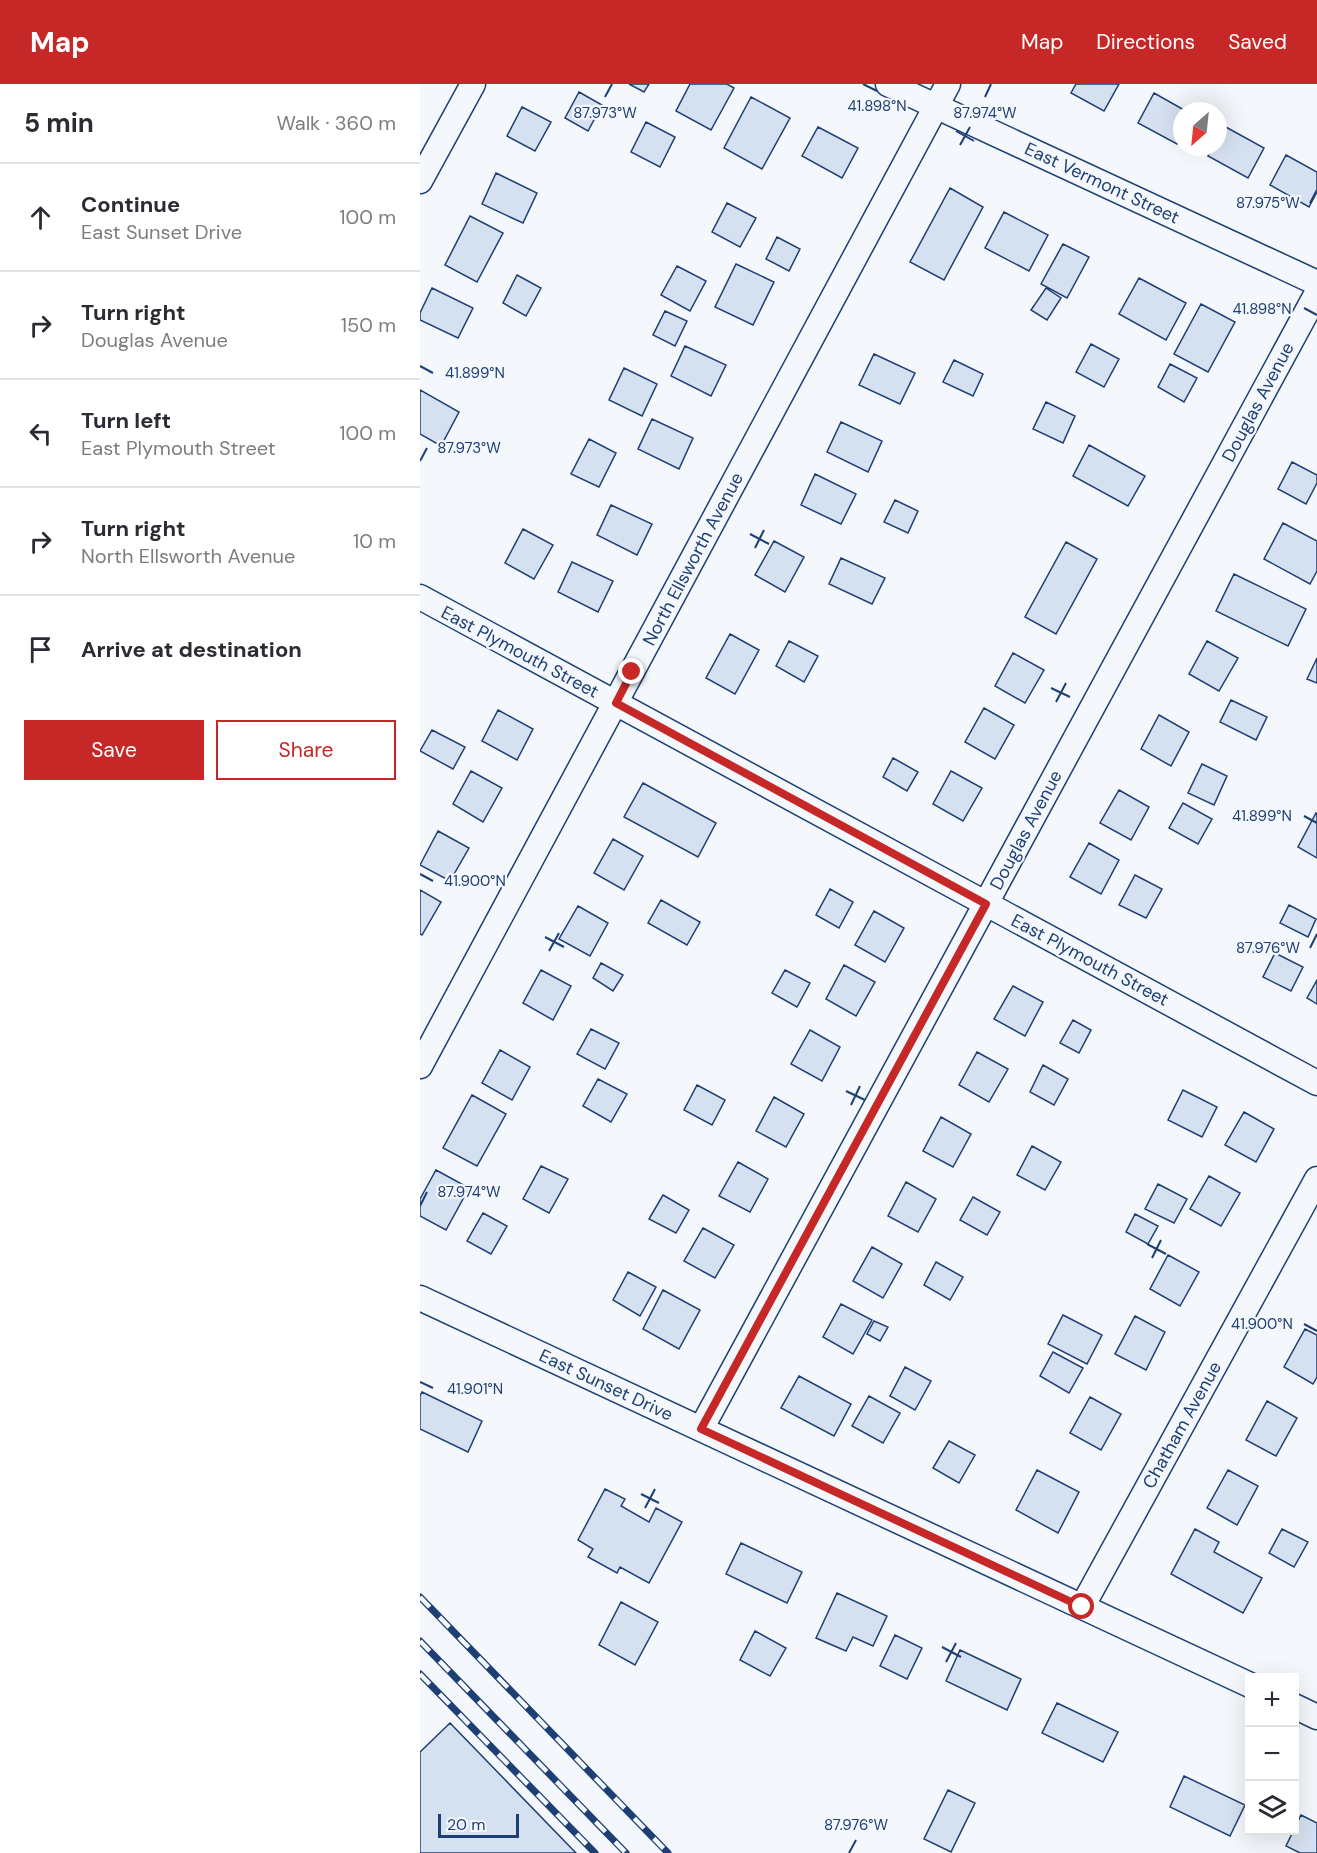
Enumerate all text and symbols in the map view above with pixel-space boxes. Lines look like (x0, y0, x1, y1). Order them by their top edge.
text: Map (30, 24, 90, 61)
text: Map (1021, 28, 1063, 56)
text: Directions (1096, 28, 1195, 56)
text: Saved (1228, 28, 1287, 56)
text: 41.898°N (847, 96, 907, 116)
north arrow (1173, 102, 1227, 156)
text: 87.973°W (573, 103, 637, 123)
text: 87.974°W (953, 103, 1017, 123)
text: 5 min (24, 106, 94, 140)
text: Walk · 360 m (276, 110, 396, 136)
street label: East Vermont Street (1021, 137, 1183, 229)
text: Continue (81, 190, 180, 219)
text: 87.975°W (1236, 193, 1300, 213)
icon: ahead (24, 201, 57, 234)
text: 100 m (339, 204, 396, 230)
text: East Sunset Drive (81, 219, 242, 245)
text: Turn right (81, 298, 186, 327)
text: 41.898°N (1232, 299, 1292, 319)
icon: right (24, 309, 57, 342)
text: 150 m (341, 312, 396, 338)
text: Douglas Avenue (81, 327, 228, 353)
street label: Douglas Avenue (1216, 338, 1300, 466)
text: 41.899°N (445, 363, 505, 383)
text: Turn left (81, 406, 171, 435)
icon: left (24, 417, 57, 450)
text: 100 m (339, 420, 396, 446)
text: East Plymouth Street (81, 435, 276, 461)
text: 87.973°W (437, 438, 501, 458)
street label: North Ellsworth Avenue (637, 468, 749, 650)
text: Turn right (81, 514, 186, 543)
icon: right (24, 525, 57, 558)
text: 10 m (353, 528, 396, 554)
text: North Ellsworth Avenue (81, 543, 295, 569)
street label: East Plymouth Street (437, 600, 603, 704)
icon: arrive (24, 633, 57, 666)
text: Arrive at destination (81, 635, 302, 664)
route end (618, 658, 644, 684)
button: Save (24, 720, 204, 780)
button: Share (216, 720, 396, 780)
street label: Douglas Avenue (984, 766, 1068, 894)
text: 41.899°N (1232, 806, 1292, 826)
text: 41.900°N (444, 871, 506, 891)
street label: East Plymouth Street (1007, 908, 1173, 1012)
text: 87.976°W (1236, 938, 1301, 958)
text: 87.974°W (437, 1182, 501, 1202)
text: 41.900°N (1231, 1314, 1293, 1334)
street label: East Sunset Drive (535, 1343, 677, 1427)
street label: Chatham Avenue (1137, 1357, 1227, 1493)
text: 41.901°N (447, 1379, 503, 1399)
route start (1068, 1593, 1094, 1619)
map controls (1245, 1673, 1299, 1835)
button: + (1245, 1673, 1299, 1727)
button: − (1245, 1727, 1299, 1781)
button: layers (1245, 1781, 1299, 1835)
scale bar (438, 1811, 519, 1838)
text: 20 m (447, 1814, 486, 1835)
text: 87.976°W (824, 1815, 889, 1835)

